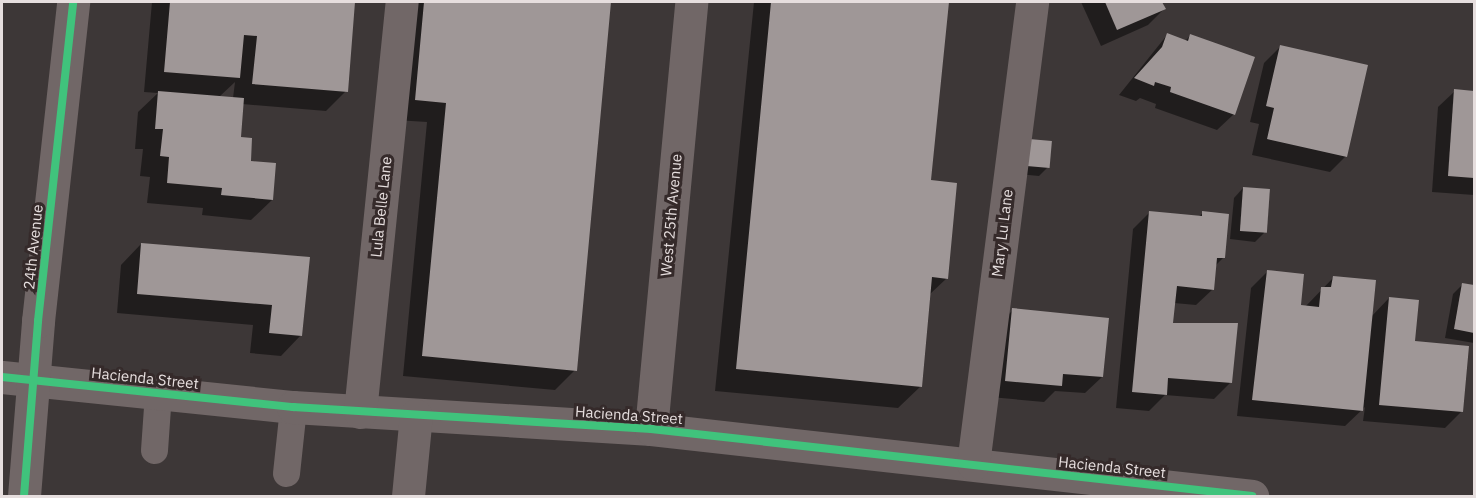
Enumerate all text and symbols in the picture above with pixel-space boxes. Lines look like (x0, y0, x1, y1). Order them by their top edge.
street label: West 25th Avenue (657, 153, 685, 277)
street label: Lula Belle Lane (367, 156, 395, 258)
street label: Mary Lu Lane (988, 188, 1016, 278)
street label: 24th Avenue (20, 204, 46, 290)
street label: Hacienda Street (90, 363, 200, 393)
street label: Hacienda Street (574, 402, 684, 428)
street label: Hacienda Street (1057, 452, 1167, 482)

